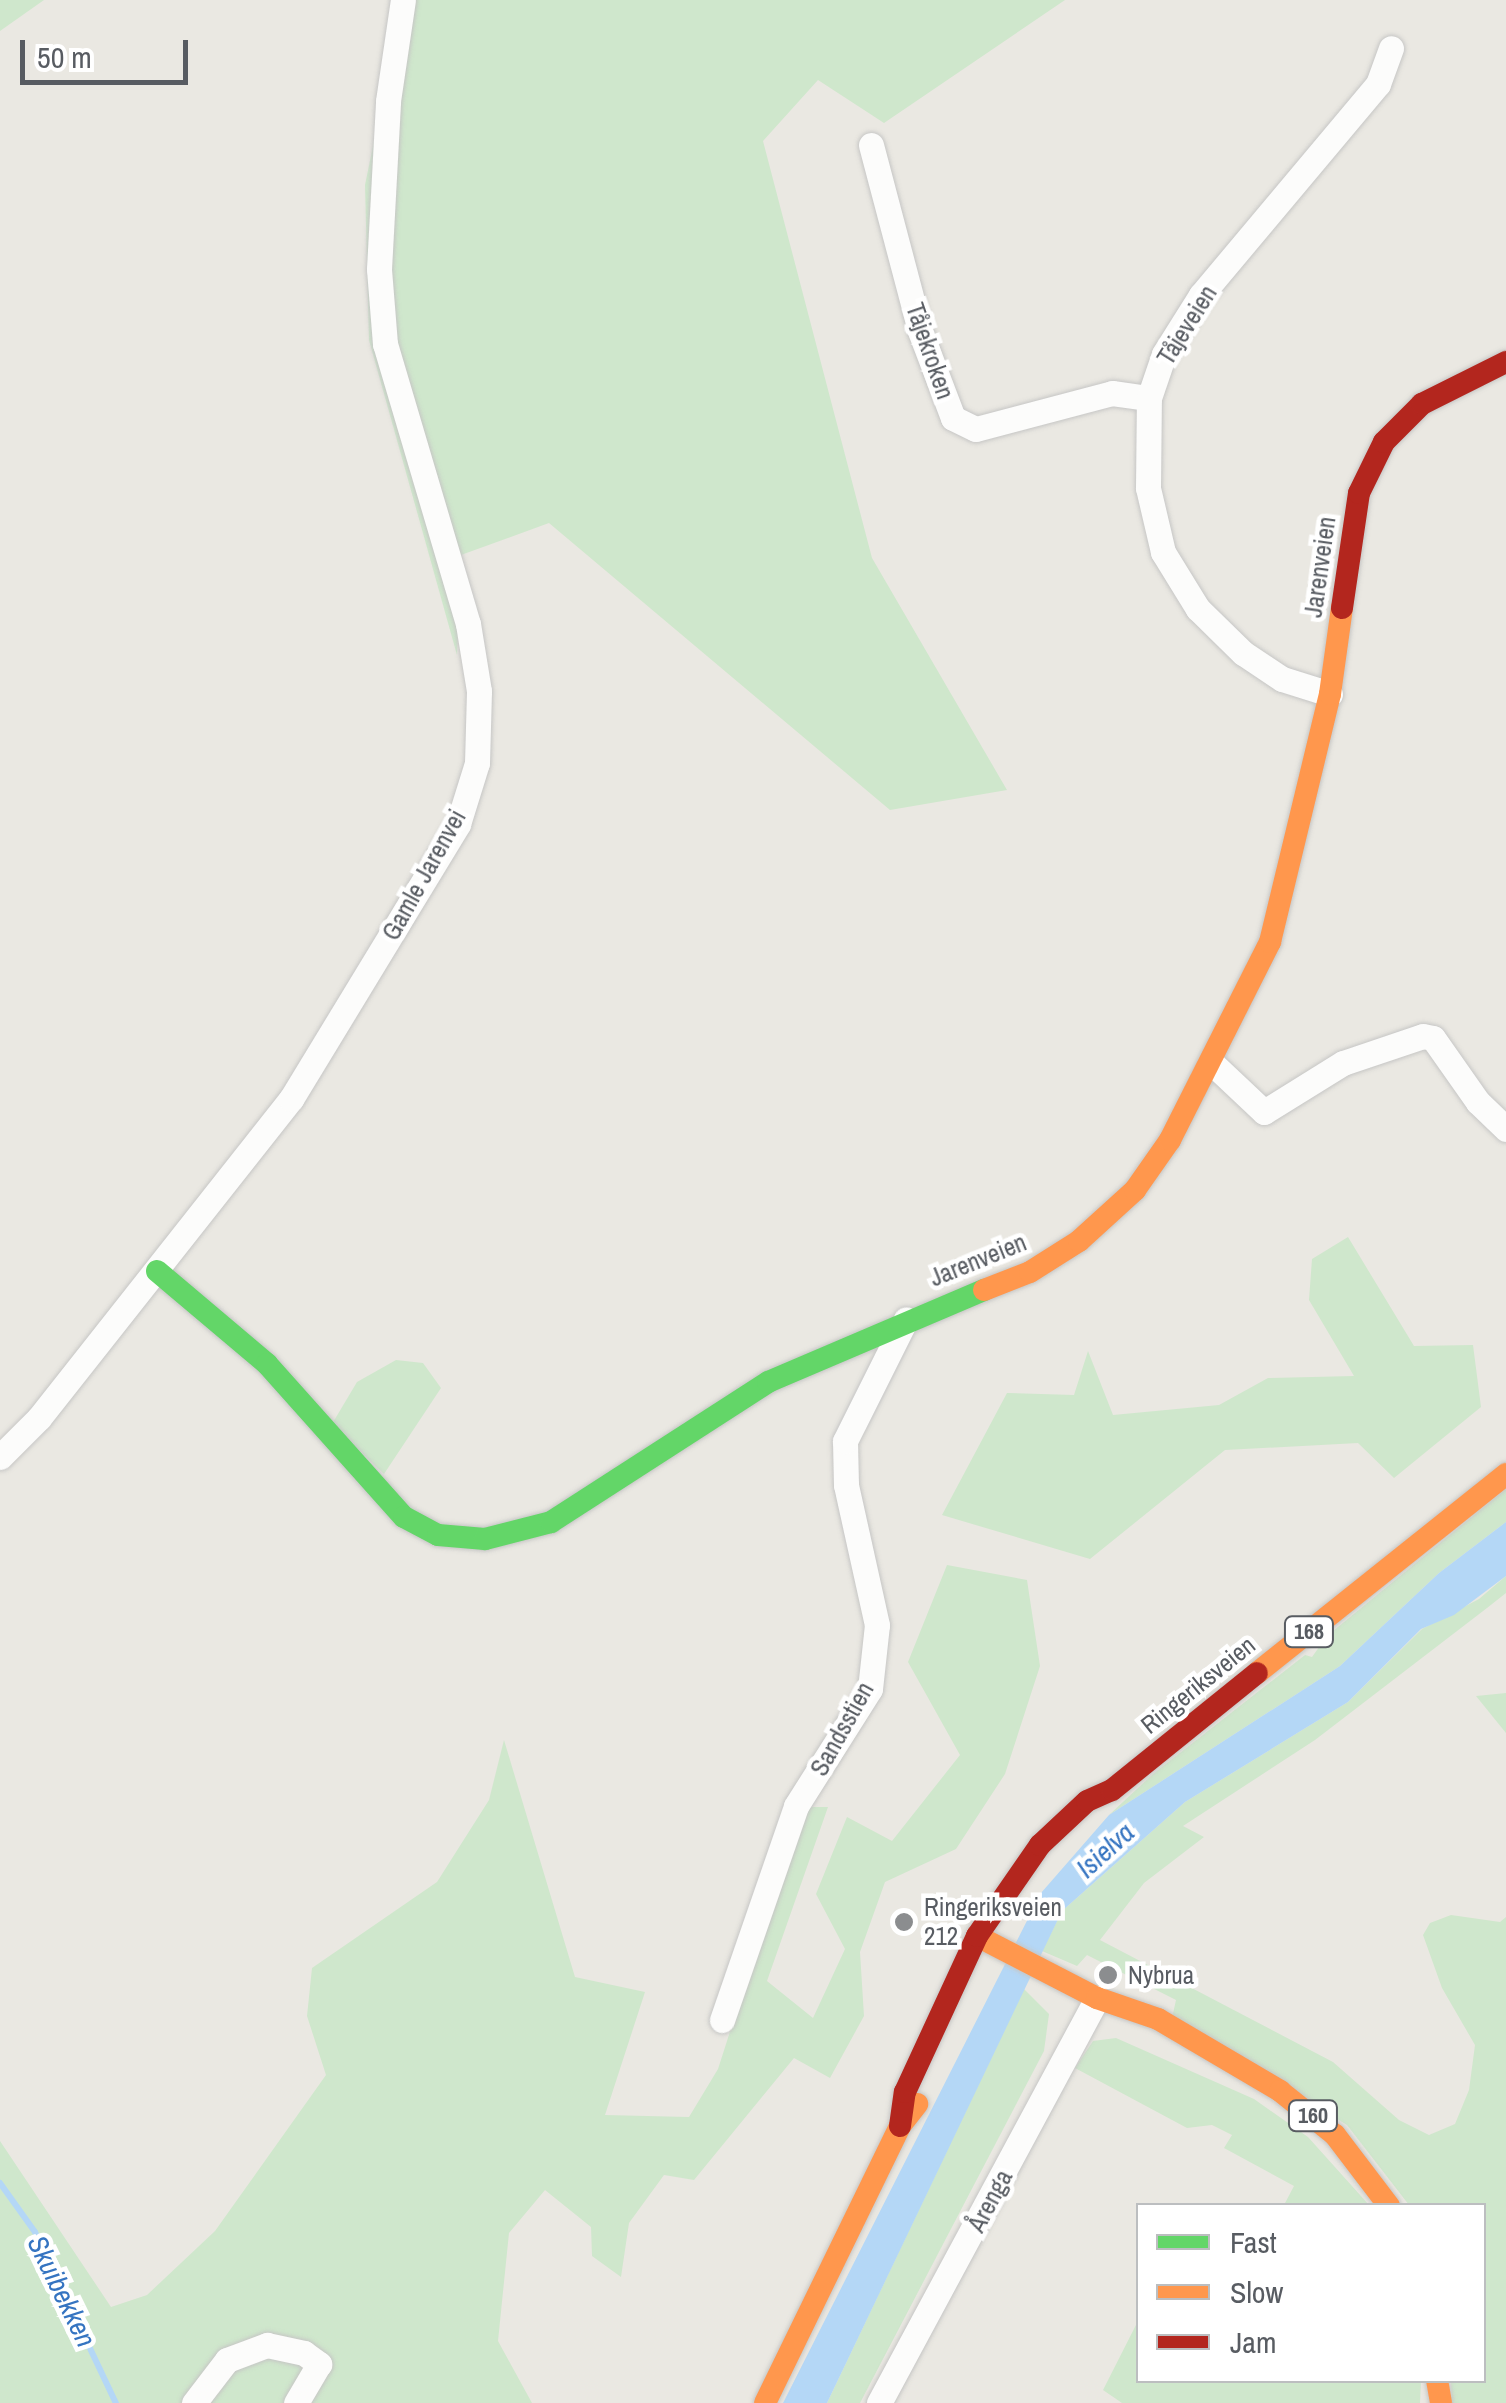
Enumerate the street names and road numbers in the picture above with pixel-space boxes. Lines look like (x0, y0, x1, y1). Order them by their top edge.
street label: Tåjeveien (1151, 280, 1223, 370)
street label: Tåjekroken (900, 299, 960, 403)
street label: Jarenveien (1298, 515, 1342, 619)
street label: Gamle Jarenvei (376, 804, 472, 946)
street label: Jarenveien (925, 1227, 1031, 1293)
road number: 168 (1282, 1615, 1336, 1649)
street label: Ringeriksveien (1135, 1630, 1261, 1740)
street label: Sandsstien (804, 1677, 880, 1781)
road number: 160 (1286, 2099, 1340, 2133)
street label: Årenga (961, 2165, 1019, 2237)

